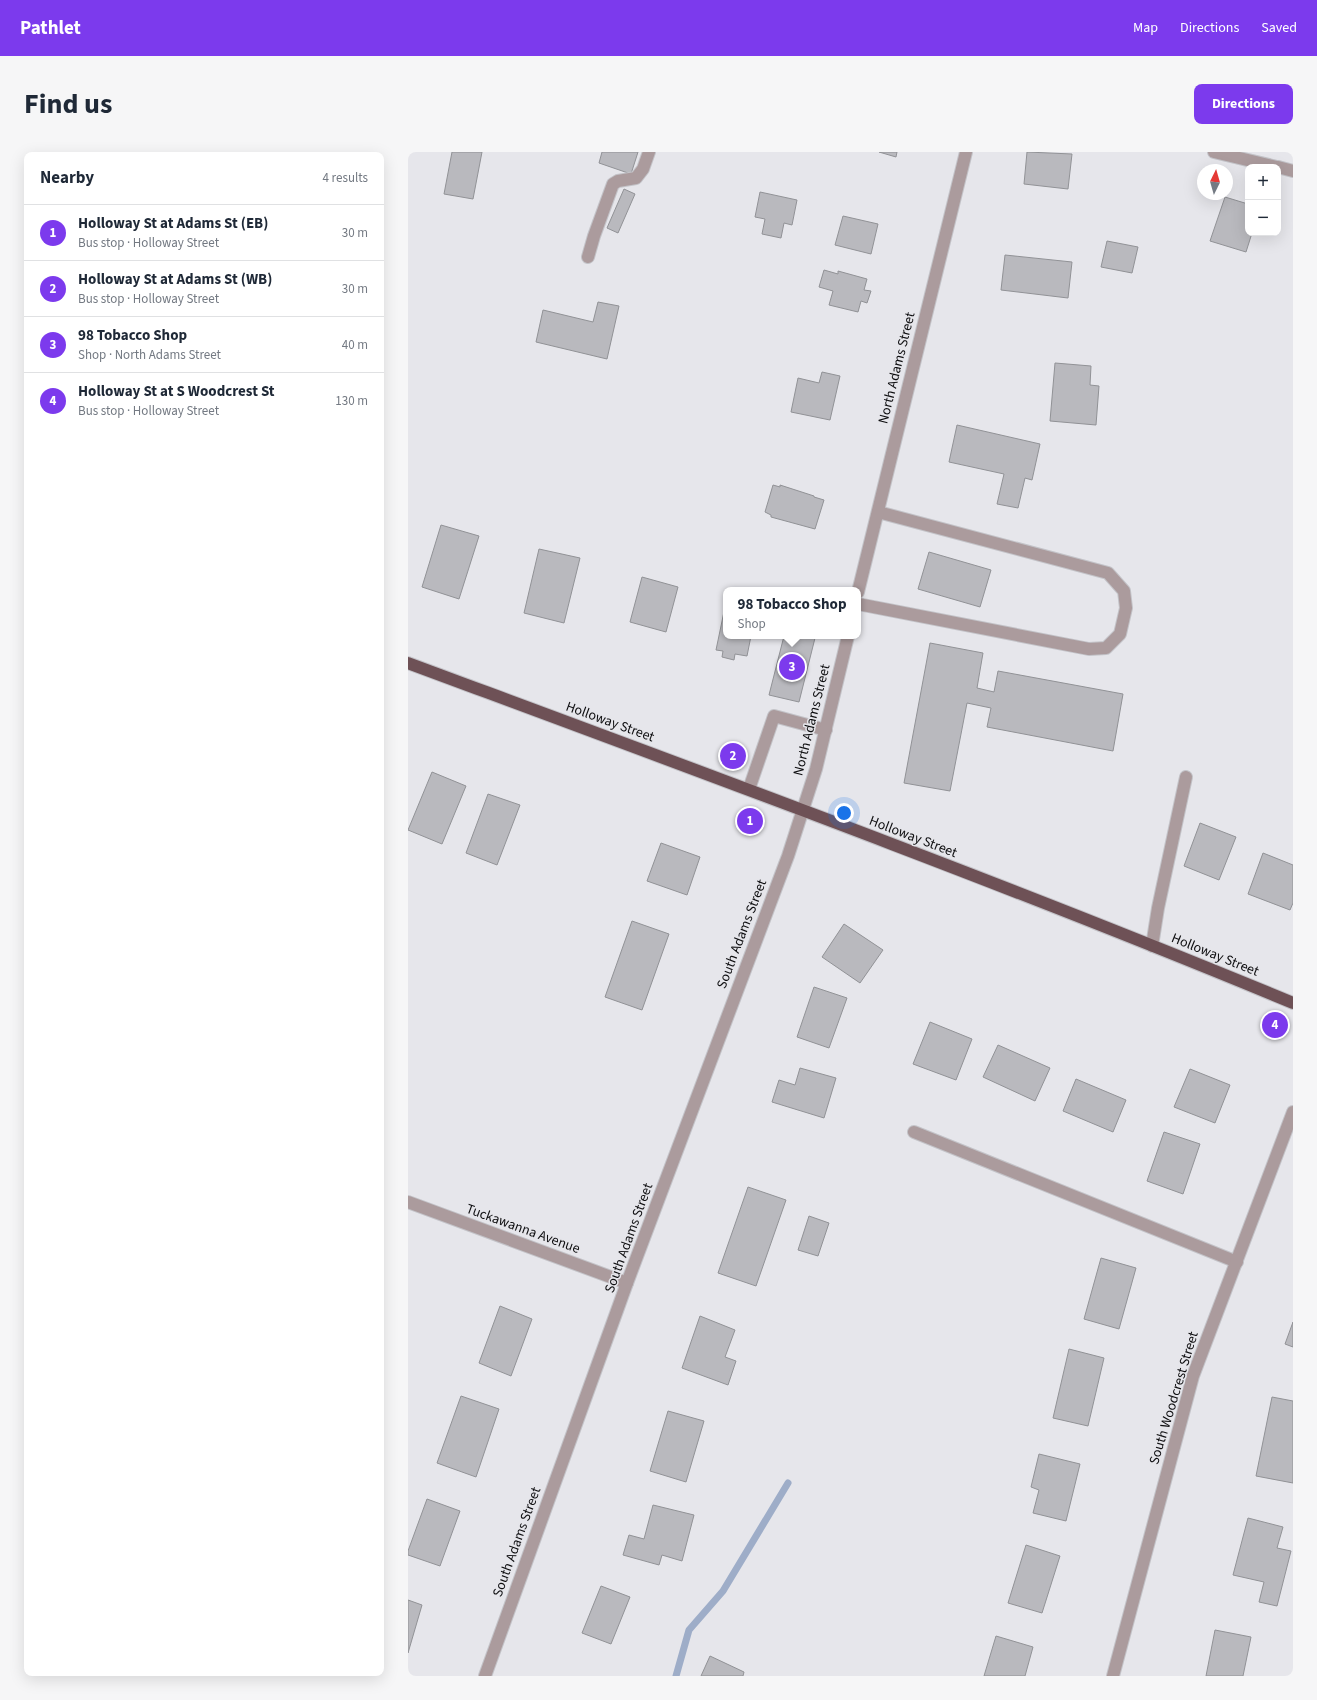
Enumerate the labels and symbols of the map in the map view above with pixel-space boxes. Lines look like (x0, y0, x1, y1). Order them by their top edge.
north arrow (1197, 164, 1233, 200)
street label: North Adams Street (873, 310, 921, 426)
pin: 3 (779, 652, 805, 682)
street label: North Adams Street (788, 662, 836, 778)
street label: Holloway Street (563, 697, 657, 747)
pin: 2 (720, 741, 746, 771)
your location (834, 803, 854, 823)
pin: 1 (737, 806, 763, 836)
street label: Holloway Street (866, 811, 960, 863)
street label: South Adams Street (712, 876, 772, 992)
street label: Holloway Street (1168, 928, 1262, 982)
pin: 4 (1262, 1010, 1288, 1040)
street label: South Adams Street (600, 1180, 658, 1296)
street label: Tuckawanna Avenue (463, 1199, 583, 1259)
street label: South Woodcrest Street (1144, 1329, 1204, 1467)
street label: South Adams Street (488, 1484, 546, 1600)

